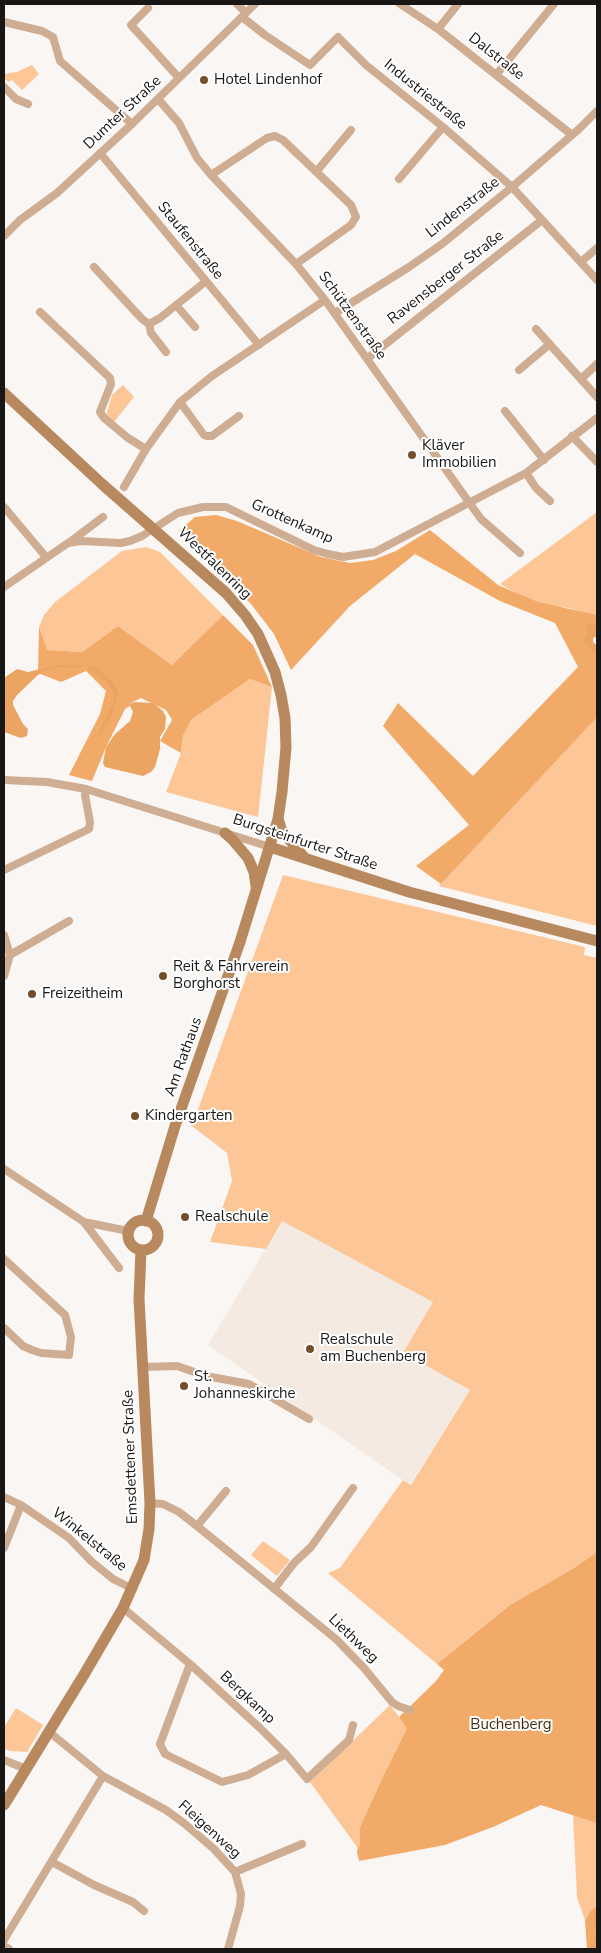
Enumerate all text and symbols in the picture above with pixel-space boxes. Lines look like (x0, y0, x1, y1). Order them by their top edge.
street label: Dalstraße (464, 30, 528, 84)
street label: Industriestraße (380, 56, 470, 134)
place label: Hotel Lindenhof (214, 71, 322, 89)
street label: Dumter Straße (80, 72, 166, 154)
marker: Hotel Lindenhof (198, 74, 210, 86)
street label: Lindenstraße (423, 174, 503, 242)
street label: Staufenstraße (153, 198, 227, 284)
street label: Ravensberger Straße (384, 227, 508, 329)
street label: Schützenstraße (314, 268, 390, 364)
place label: Kläver Immobilien (422, 437, 497, 472)
marker: Kläver Immobilien (406, 449, 418, 461)
street label: Grottenkamp (248, 496, 336, 548)
street label: Westfalenring (173, 524, 255, 604)
street label: Burgsteinfurter Straße (230, 811, 380, 875)
place label: Reit & Fahrverein Borghorst (173, 958, 289, 993)
marker: Reit & Fahrverein Borghorst (157, 970, 169, 982)
place label: Freizeitheim (42, 985, 123, 1003)
marker: Freizeitheim (26, 988, 38, 1000)
street label: Am Rathaus (161, 1015, 207, 1099)
place label: Kindergarten (145, 1107, 233, 1125)
marker: Kindergarten (129, 1110, 141, 1122)
place label: Realschule (195, 1208, 269, 1226)
marker: Realschule (179, 1211, 191, 1223)
place label: Realschule am Buchenberg (320, 1331, 426, 1366)
marker: Realschule am Buchenberg (304, 1343, 316, 1355)
place label: St. Johanneskirche (194, 1368, 296, 1403)
marker: St. Johanneskirche (178, 1380, 190, 1392)
street label: Emsdettener Straße (120, 1390, 142, 1524)
street label: Winkelstraße (48, 1504, 130, 1576)
street label: Liethweg (324, 1611, 382, 1667)
street label: Bergkamp (216, 1668, 278, 1728)
park label: Buchenberg (470, 1716, 552, 1734)
street label: Fleigenweg (174, 1797, 244, 1863)

